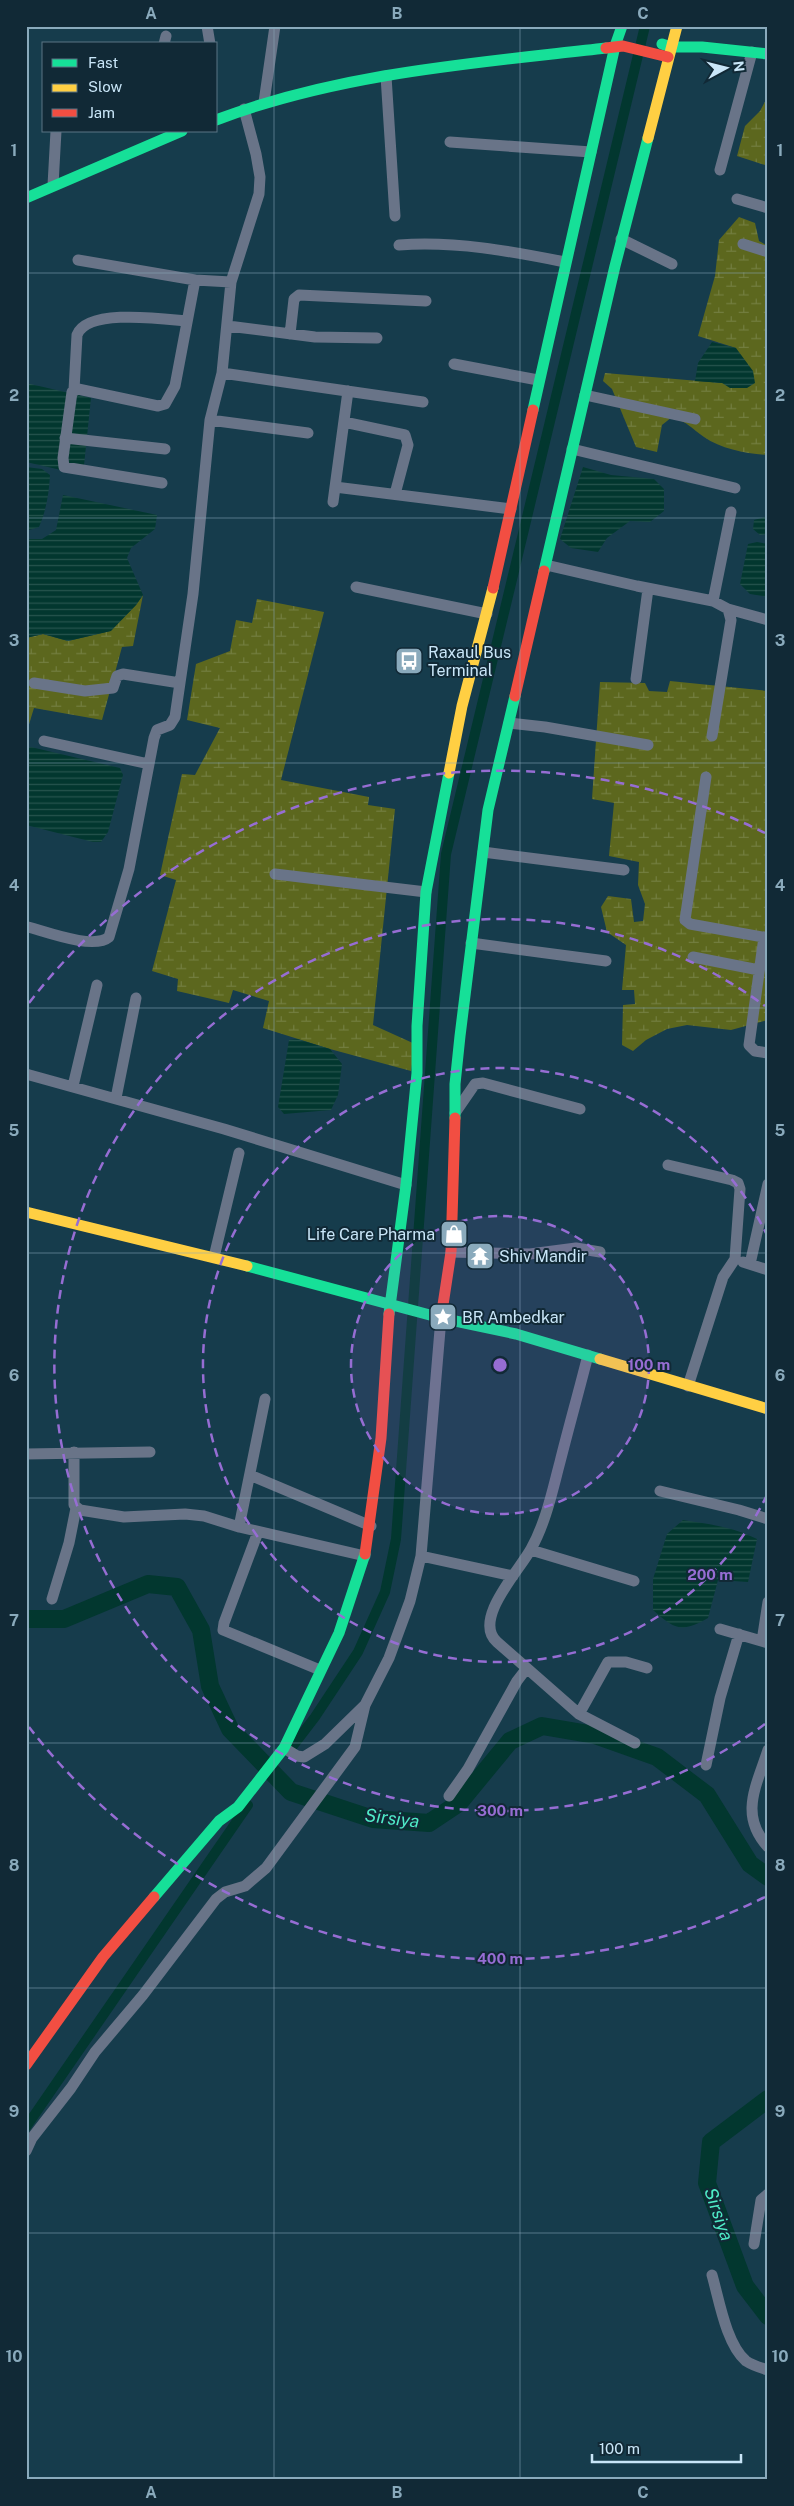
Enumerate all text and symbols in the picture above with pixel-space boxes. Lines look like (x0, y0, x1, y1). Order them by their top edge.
text: A (145, 4, 157, 23)
text: B (392, 4, 403, 23)
text: C (637, 4, 649, 23)
legend (42, 42, 218, 132)
north arrow (702, 42, 752, 92)
text: Fast (88, 54, 118, 71)
text: N (730, 60, 748, 73)
text: Slow (88, 78, 123, 95)
text: Jam (88, 104, 115, 121)
text: 1 (11, 141, 17, 160)
text: 1 (777, 141, 783, 160)
text: 2 (9, 386, 19, 405)
text: 2 (775, 386, 785, 405)
text: 3 (9, 631, 19, 650)
text: 3 (775, 631, 785, 650)
place label: Raxaul Bus Terminal (428, 643, 511, 680)
bus stop icon: Raxaul Bus Terminal (394, 646, 424, 676)
text: 4 (9, 876, 20, 895)
text: 4 (775, 876, 786, 895)
text: 5 (9, 1121, 20, 1140)
text: 5 (775, 1121, 786, 1140)
shop icon: Life Care Pharma (439, 1219, 469, 1249)
place label: Life Care Pharma (307, 1225, 435, 1244)
temple icon: Shiv Mandir (465, 1241, 495, 1271)
place label: Shiv Mandir (499, 1247, 587, 1266)
place icon: BR Ambedkar (428, 1302, 458, 1332)
place label: BR Ambedkar (462, 1308, 565, 1327)
centre of rings (491, 1356, 509, 1374)
text: 100 m (628, 1356, 670, 1373)
text: 6 (9, 1366, 19, 1385)
text: 6 (775, 1366, 785, 1385)
text: 200 m (687, 1566, 733, 1583)
text: 7 (9, 1611, 19, 1630)
text: 7 (775, 1611, 785, 1630)
text: 300 m (477, 1802, 523, 1819)
water label: Sirsiya (364, 1804, 420, 1832)
text: 8 (9, 1856, 20, 1875)
text: 8 (775, 1856, 786, 1875)
text: 400 m (477, 1950, 523, 1967)
text: 9 (9, 2102, 19, 2121)
text: 9 (775, 2102, 785, 2121)
water label: Sirsiya (700, 2185, 738, 2243)
text: 10 (5, 2347, 23, 2366)
text: 10 (771, 2347, 789, 2366)
scale bar (592, 2431, 740, 2463)
text: 100 m (599, 2440, 640, 2457)
text: A (145, 2483, 157, 2502)
text: B (392, 2483, 403, 2502)
text: C (637, 2483, 649, 2502)

